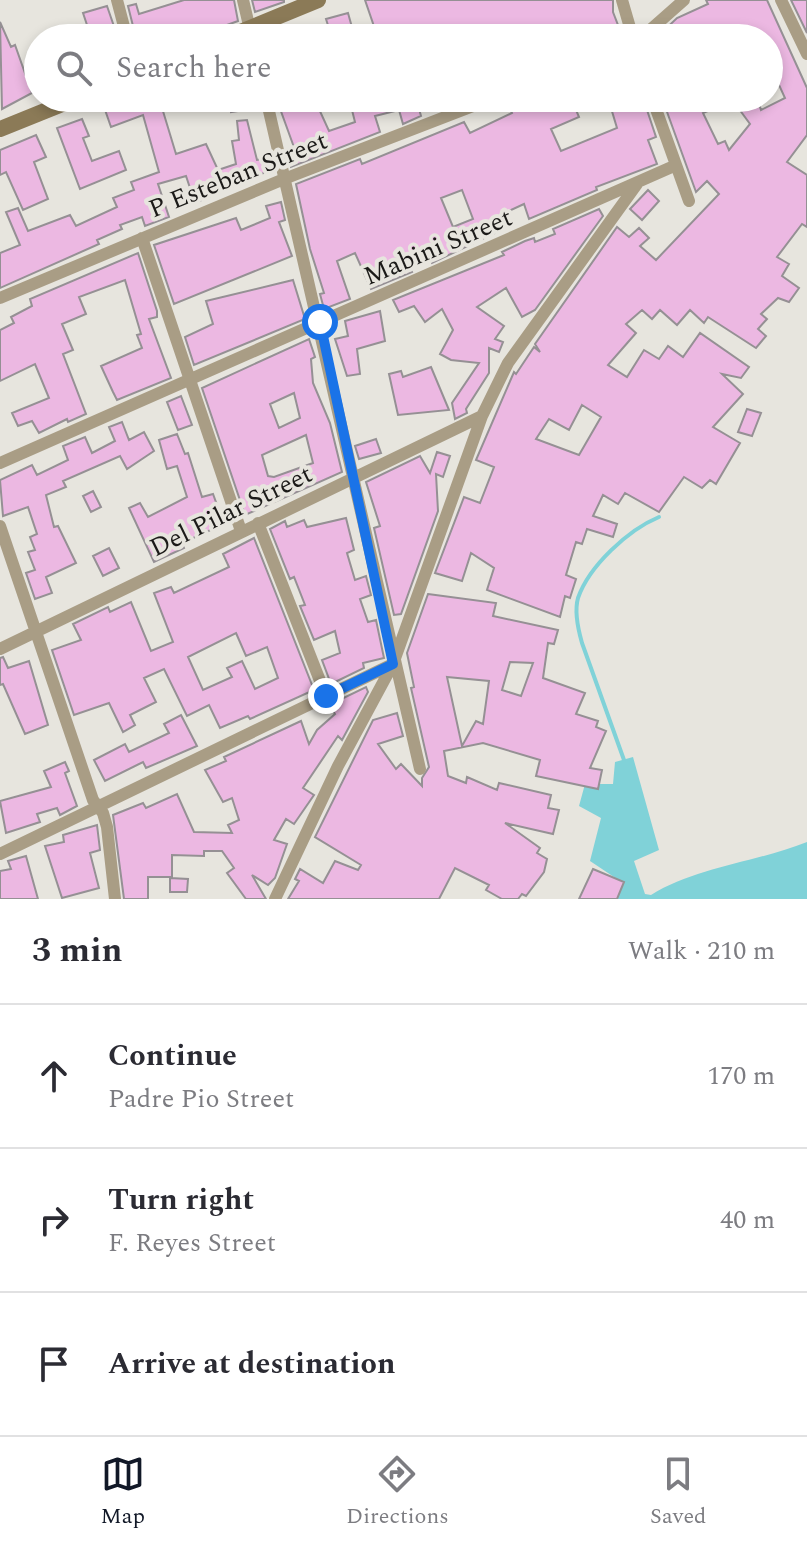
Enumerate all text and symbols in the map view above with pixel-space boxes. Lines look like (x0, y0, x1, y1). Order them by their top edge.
search box (24, 24, 783, 112)
text: Search here (116, 45, 272, 91)
icon: search (52, 46, 96, 90)
street label: P Esteban Street (142, 121, 334, 229)
street label: Mabini Street (357, 198, 519, 296)
route start (302, 304, 338, 340)
street label: Del Pilar Street (143, 454, 319, 568)
route end (308, 678, 344, 714)
text: 3 min (32, 925, 122, 977)
text: Walk · 210 m (628, 931, 775, 971)
text: Continue (108, 1033, 237, 1079)
icon: ahead (32, 1054, 76, 1098)
text: 170 m (707, 1056, 775, 1096)
text: Padre Pio Street (108, 1079, 294, 1119)
text: Turn right (108, 1177, 254, 1223)
icon: right (32, 1198, 76, 1242)
text: 40 m (720, 1200, 775, 1240)
text: F. Reyes Street (108, 1223, 276, 1263)
text: Arrive at destination (108, 1341, 395, 1387)
icon: arrive (32, 1342, 76, 1386)
tab: Map (101, 1452, 145, 1533)
tab: Directions (346, 1452, 449, 1533)
tab: Saved (650, 1452, 706, 1533)

